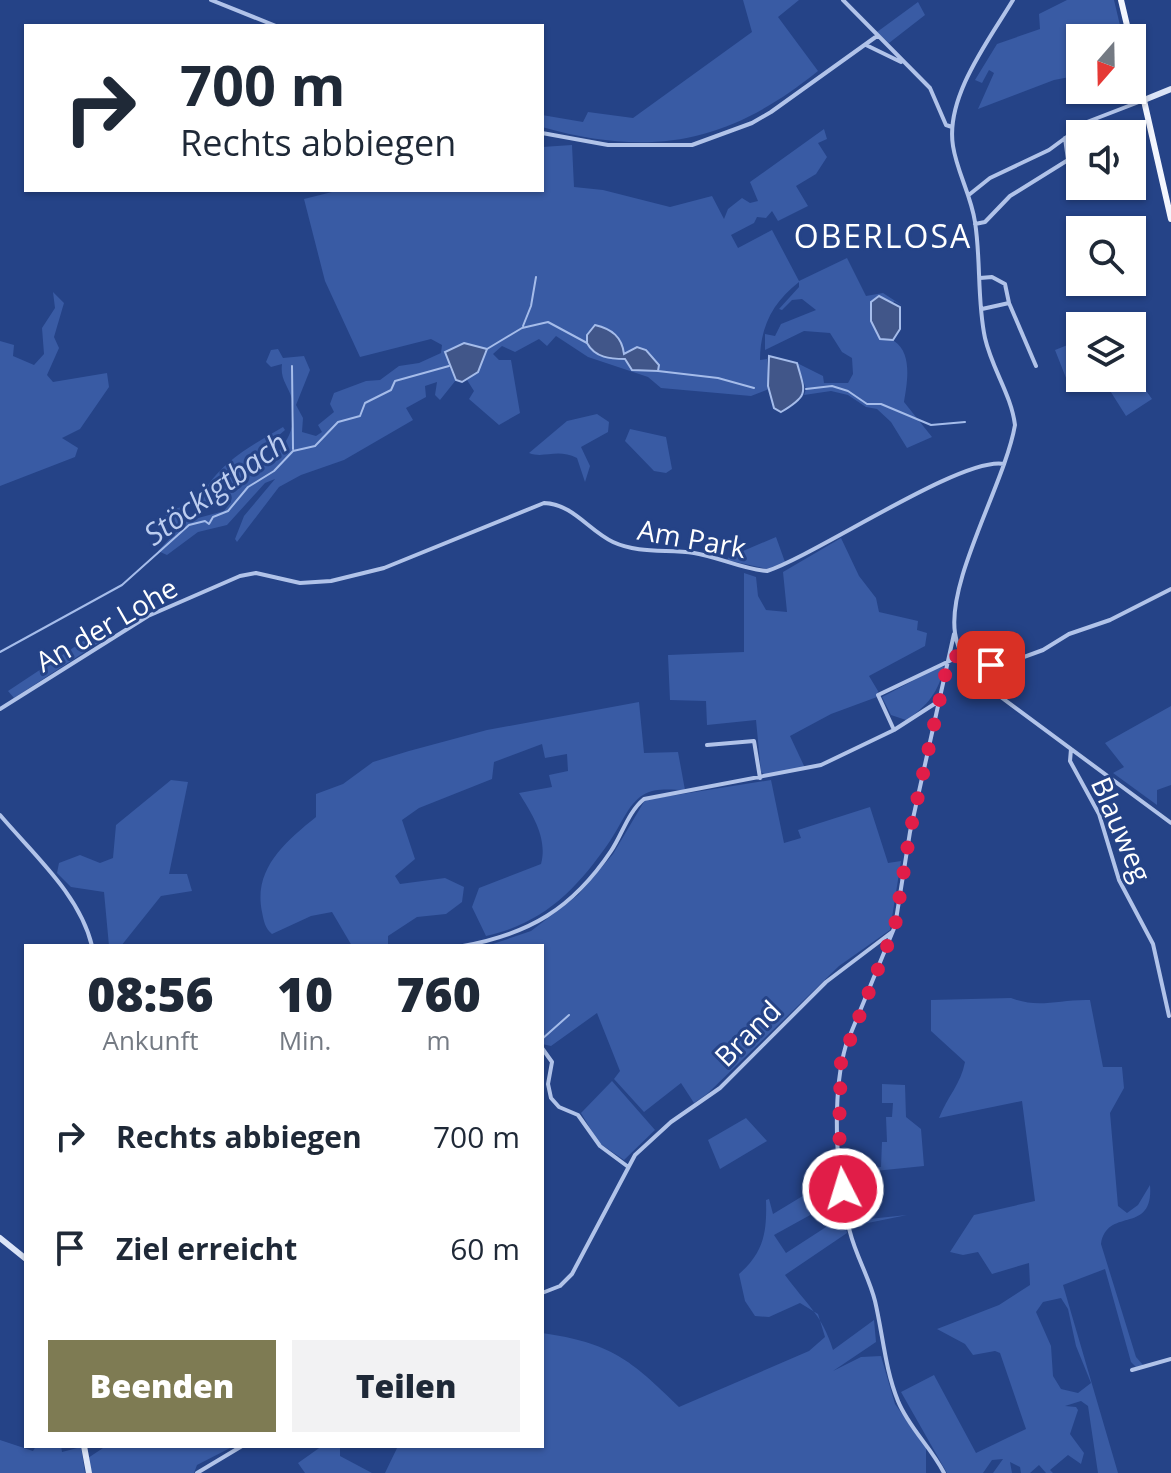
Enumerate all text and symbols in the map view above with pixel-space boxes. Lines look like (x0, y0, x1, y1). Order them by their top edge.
north arrow (1066, 24, 1146, 104)
map controls (1066, 24, 1146, 392)
text: 700 m (180, 46, 346, 122)
icon: right (48, 56, 152, 160)
text: Rechts abbiegen (180, 118, 456, 167)
button: sound (1066, 120, 1146, 200)
district label: OBERLOSA (794, 214, 972, 257)
button: search (1066, 216, 1146, 296)
button: layers (1066, 312, 1146, 392)
water label: Stöckigtbach (135, 422, 295, 554)
street label: Am Park (635, 510, 749, 566)
street label: An der Lohe (28, 568, 184, 680)
pin (957, 631, 1025, 699)
icon: arrive (969, 643, 1013, 687)
street label: Blauweg (1083, 771, 1161, 887)
text: 08:56 (87, 961, 214, 1026)
text: 10 (277, 961, 333, 1026)
text: 760 (396, 961, 481, 1026)
street label: Brand (705, 991, 789, 1075)
text: Ankunft (102, 1022, 198, 1058)
text: Min. (279, 1022, 331, 1058)
text: m (427, 1022, 451, 1058)
icon: right (48, 1114, 92, 1158)
text: Rechts abbiegen (116, 1116, 362, 1157)
text: 700 m (433, 1116, 520, 1157)
position arrow (801, 1147, 885, 1231)
icon: arrive (48, 1226, 92, 1270)
text: Ziel erreicht (116, 1228, 297, 1269)
text: 60 m (450, 1228, 520, 1269)
button: Beenden (48, 1340, 276, 1432)
button: Teilen (292, 1340, 520, 1432)

